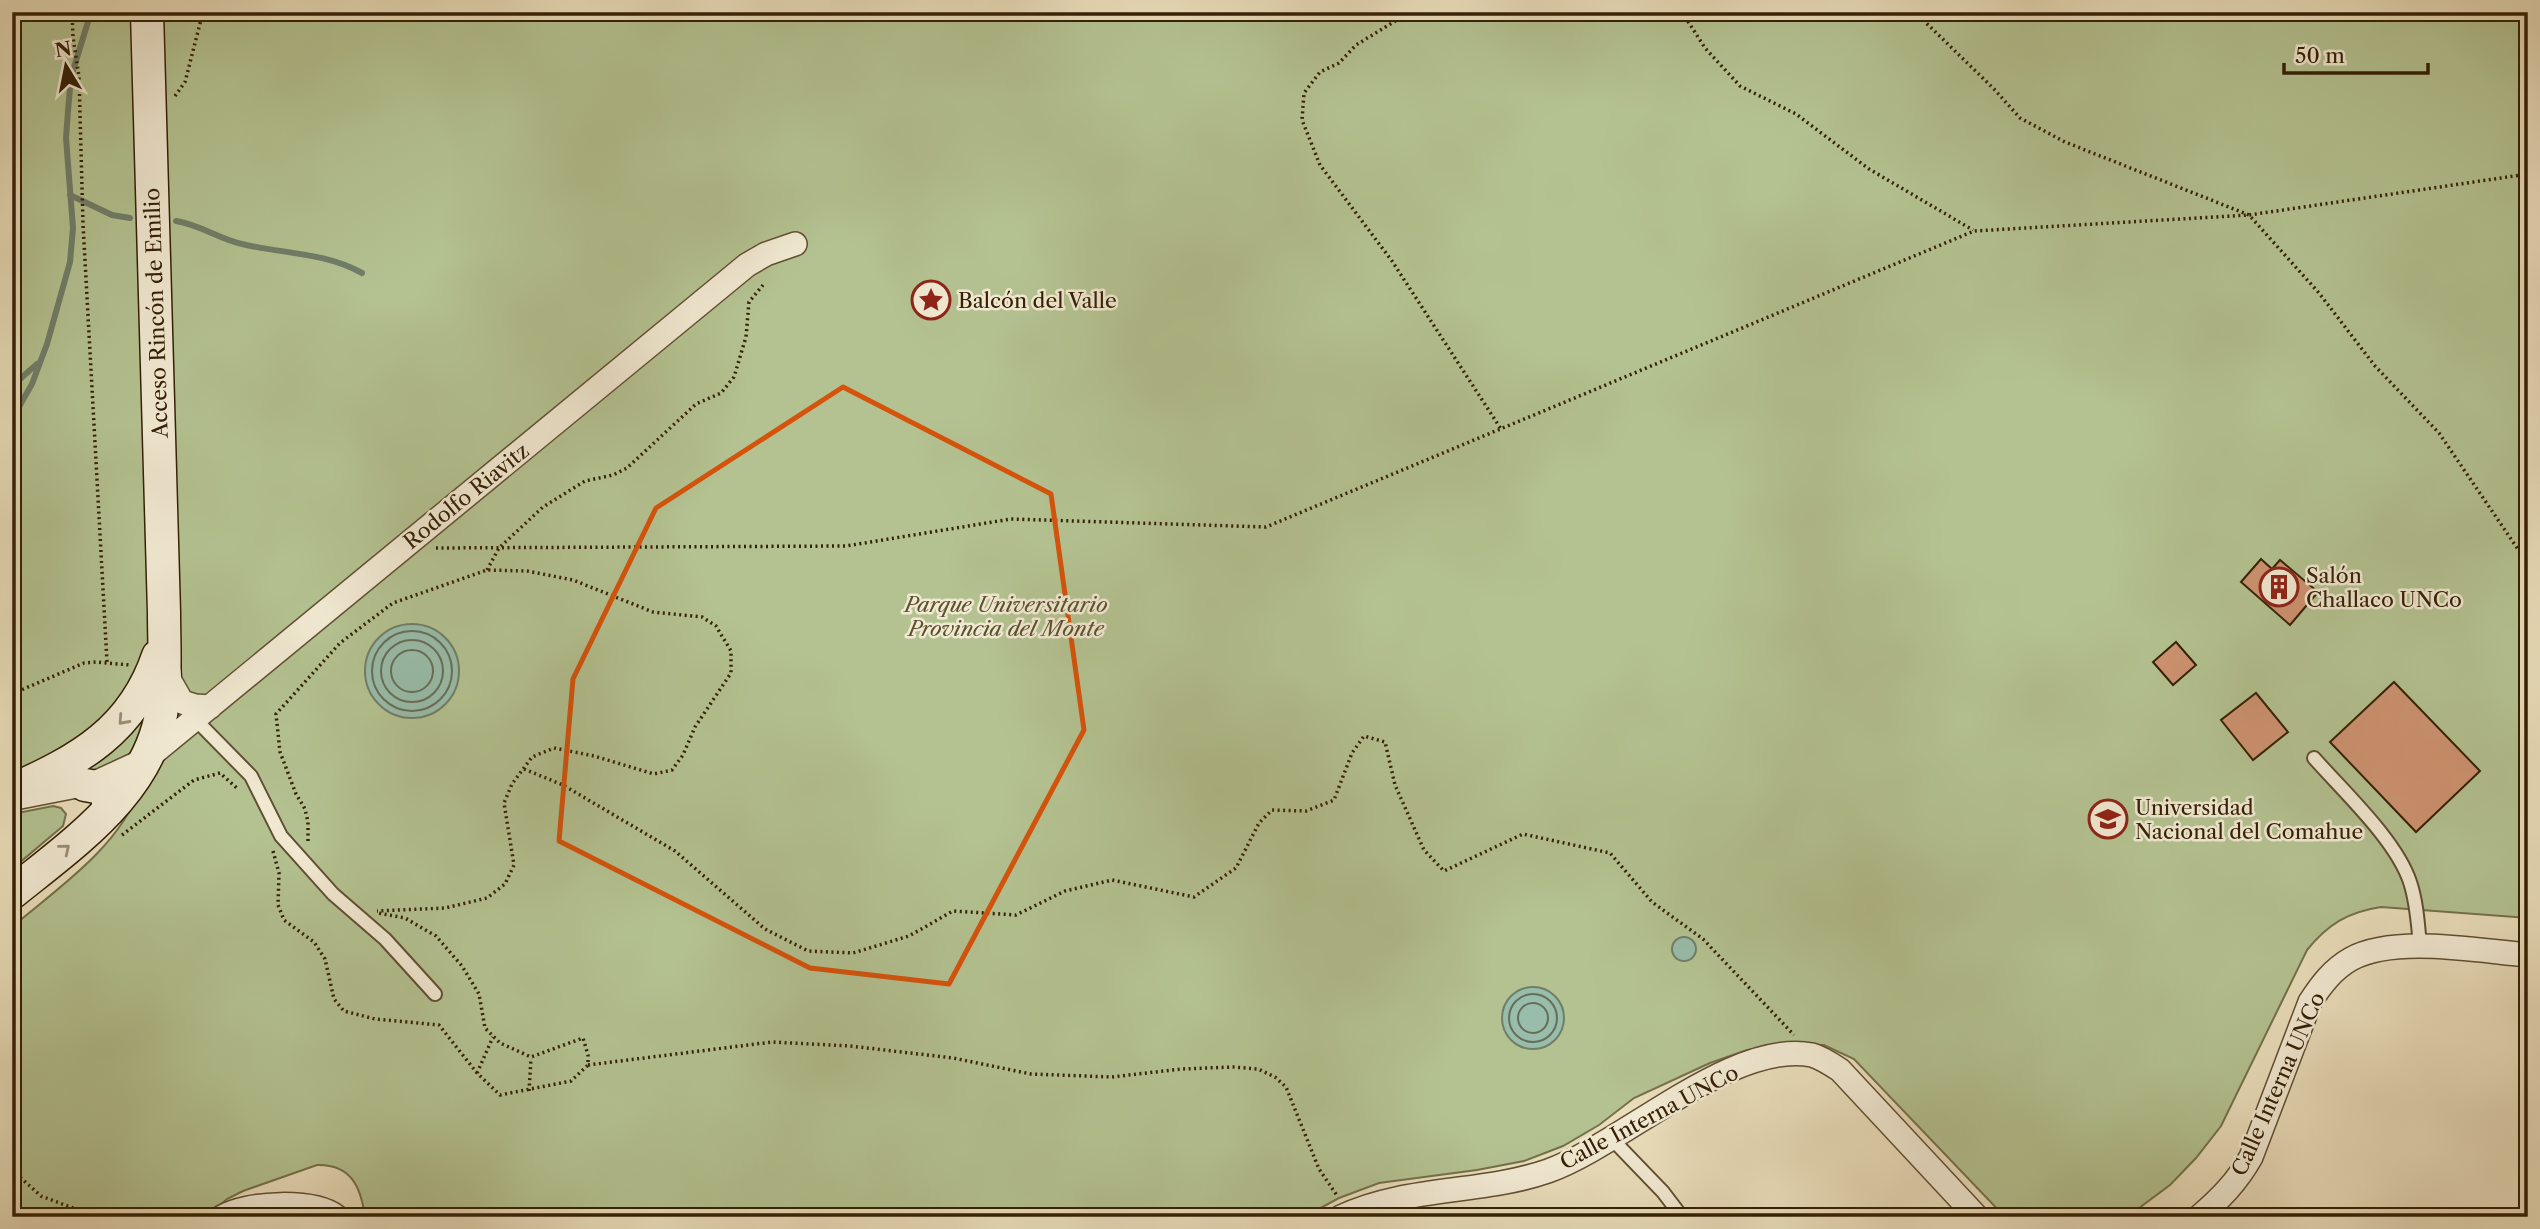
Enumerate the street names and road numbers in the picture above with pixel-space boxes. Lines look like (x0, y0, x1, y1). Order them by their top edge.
street label: Acceso Rincón de Emilio (139, 187, 173, 440)
street label: Rodolfo Riavitz (398, 438, 534, 554)
street label: Calle Interna UNCo (2226, 988, 2330, 1180)
street label: Calle Interna UNCo (1556, 1059, 1742, 1175)

